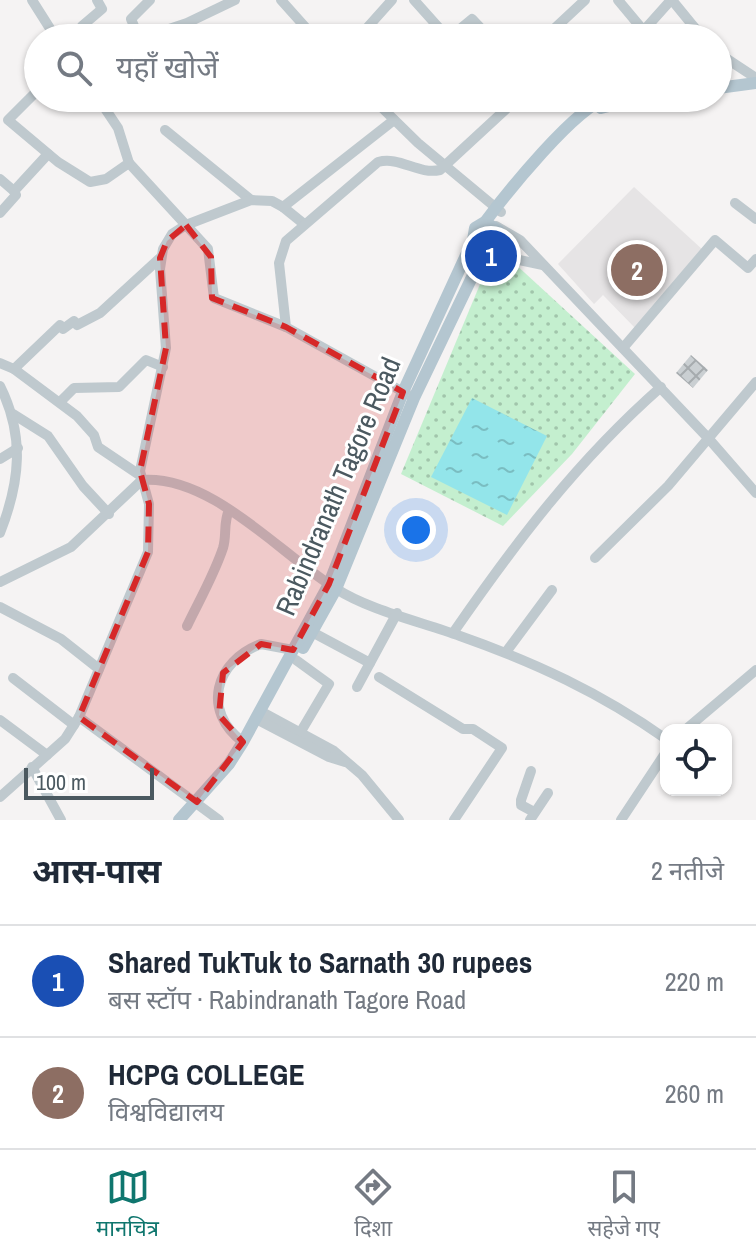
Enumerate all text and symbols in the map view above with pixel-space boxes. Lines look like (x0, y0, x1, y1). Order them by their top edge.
search box (24, 24, 732, 112)
icon: search (52, 46, 96, 90)
text: यहाँ खोजें (116, 47, 219, 87)
pin: 1 (465, 226, 517, 286)
pin: 2 (611, 240, 663, 300)
street label: Rabindranath Tagore Road (266, 351, 410, 621)
your location (396, 510, 436, 550)
map controls (660, 724, 732, 796)
button: locate (660, 724, 732, 796)
scale bar (24, 764, 154, 800)
text: 100 m (36, 767, 86, 797)
text: आस-पास (32, 848, 161, 894)
text: 2 नतीजे (651, 853, 724, 888)
text: Shared TukTuk to Sarnath 30 rupees (108, 942, 532, 982)
text: 1 (52, 964, 64, 999)
text: 220 m (665, 964, 724, 999)
text: बस स्टॉप · Rabindranath Tagore Road (108, 982, 466, 1017)
text: HCPG COLLEGE (108, 1054, 305, 1094)
text: 2 (52, 1076, 64, 1111)
text: 260 m (665, 1076, 724, 1111)
text: विश्वविद्यालय (108, 1094, 224, 1129)
tab: मानचित्र (96, 1165, 159, 1245)
tab: दिशा (351, 1165, 395, 1245)
tab: सहेजे गए (587, 1165, 660, 1245)

